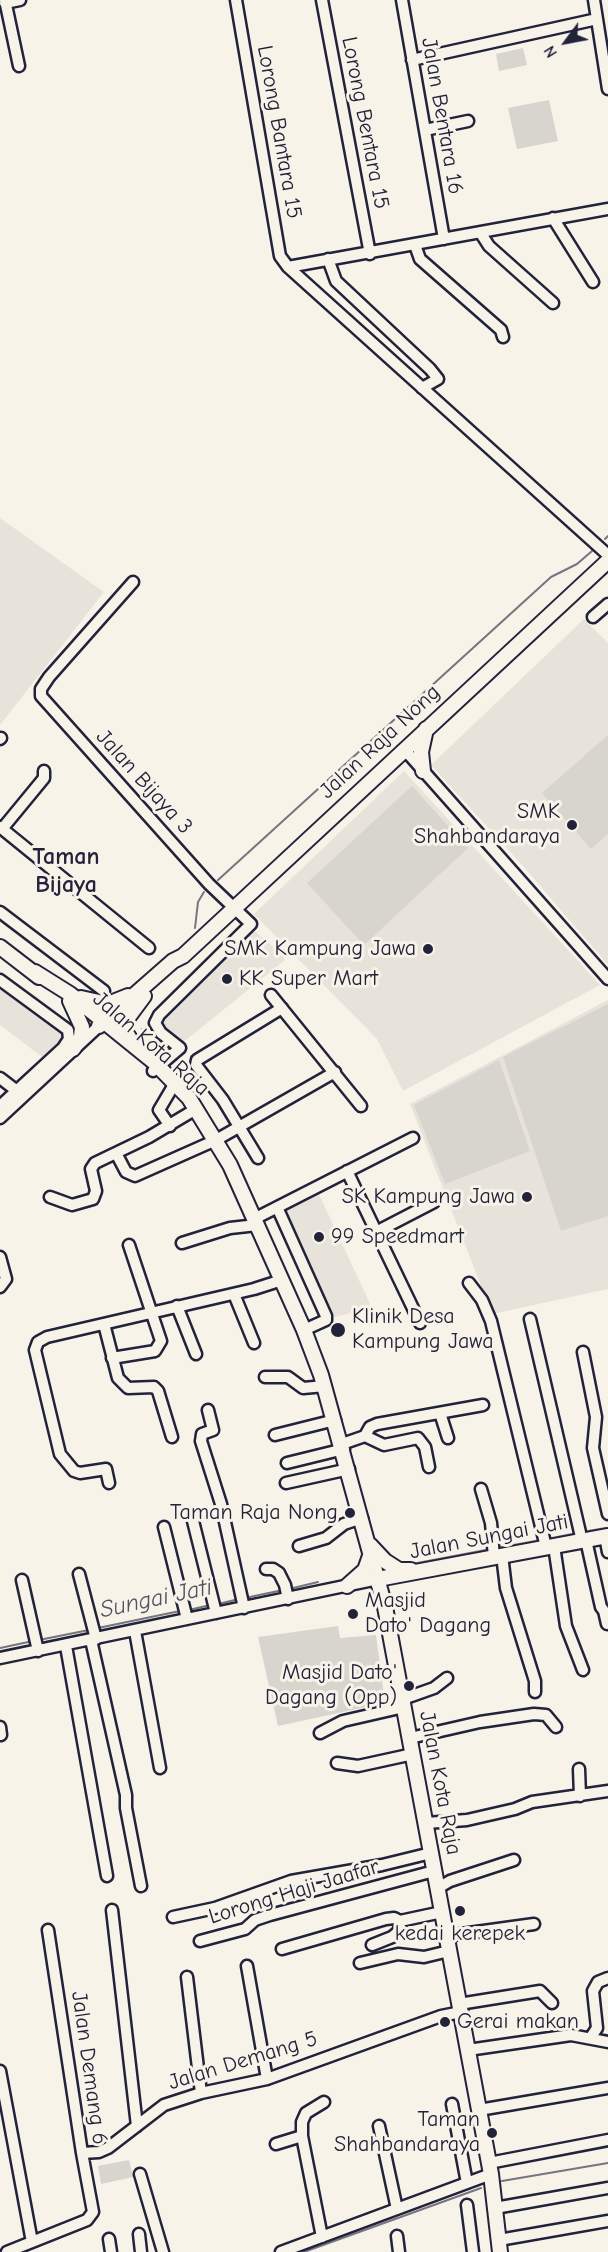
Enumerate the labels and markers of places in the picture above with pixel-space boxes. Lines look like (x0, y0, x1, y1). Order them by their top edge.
place label: SMK Shahbandaraya (414, 799, 560, 850)
marker: SMK Shahbandaraya (565, 818, 579, 832)
place label: SMK Kampung Jawa (224, 936, 416, 962)
marker: SMK Kampung Jawa (421, 942, 435, 956)
place label: KK Super Mart (239, 966, 378, 992)
marker: KK Super Mart (220, 972, 234, 986)
place label: SK Kampung Jawa (342, 1184, 515, 1210)
marker: SK Kampung Jawa (520, 1190, 534, 1204)
place label: 99 Speedmart (331, 1224, 464, 1250)
marker: 99 Speedmart (312, 1230, 326, 1244)
place label: Klinik Desa Kampung Jawa (352, 1304, 493, 1356)
marker: Klinik Desa Kampung Jawa (329, 1321, 347, 1339)
place label: Taman Raja Nong (170, 1500, 338, 1526)
marker: Taman Raja Nong (343, 1506, 357, 1520)
place label: Masjid Dato' Dagang (365, 1588, 491, 1640)
marker: Masjid Dato' Dagang (346, 1607, 360, 1621)
place label: Masjid Dato' Dagang (Opp) (265, 1660, 397, 1712)
marker: Masjid Dato' Dagang (Opp) (402, 1679, 416, 1693)
marker: kedai kerepek (453, 1904, 467, 1918)
place label: kedai kerepek (395, 1921, 525, 1947)
place label: Gerai makan (457, 2009, 579, 2035)
marker: Gerai makan (438, 2015, 452, 2029)
place label: Taman Shahbandaraya (334, 2107, 480, 2158)
marker: Taman Shahbandaraya (485, 2126, 499, 2140)

